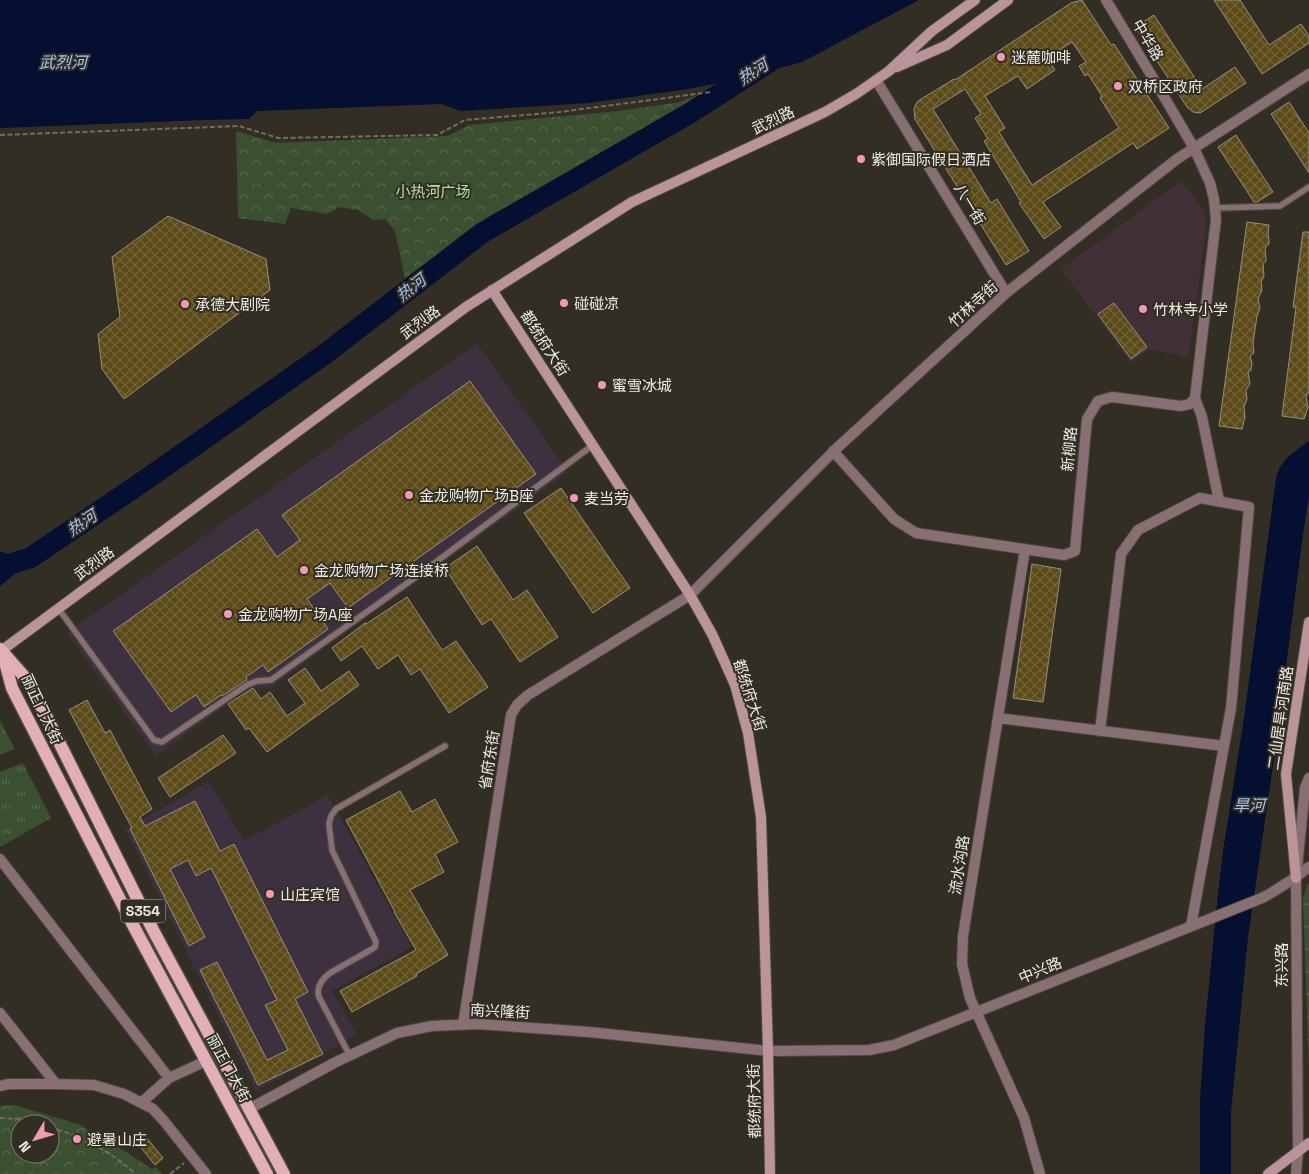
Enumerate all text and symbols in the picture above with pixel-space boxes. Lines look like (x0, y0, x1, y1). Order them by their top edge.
street label: 中华路 (1128, 16, 1168, 64)
place label: 迷麓咖啡 (1011, 48, 1071, 67)
marker: 迷麓咖啡 (995, 51, 1007, 63)
water label: 武烈河 (39, 52, 90, 73)
water label: 热河 (734, 53, 775, 90)
place label: 双桥区政府 (1128, 77, 1203, 96)
marker: 双桥区政府 (1112, 80, 1124, 92)
street label: 武烈路 (749, 102, 797, 138)
place label: 紫御国际假日酒店 (871, 150, 991, 169)
marker: 紫御国际假日酒店 (855, 153, 867, 165)
street label: 八一街 (950, 180, 990, 228)
park label: 小热河广场 (395, 182, 471, 201)
water label: 热河 (392, 268, 432, 306)
street label: 竹林寺街 (944, 277, 1002, 331)
place label: 碰碰凉 (574, 294, 619, 313)
place label: 承德大剧院 (195, 295, 270, 314)
marker: 碰碰凉 (558, 297, 570, 309)
marker: 承德大剧院 (179, 298, 191, 310)
place label: 竹林寺小学 (1153, 300, 1228, 319)
street label: 武烈路 (396, 301, 444, 343)
marker: 竹林寺小学 (1137, 303, 1149, 315)
street label: 都统府大街 (517, 306, 573, 380)
place label: 蜜雪冰城 (612, 376, 672, 395)
marker: 蜜雪冰城 (596, 379, 608, 391)
street label: 新柳路 (1058, 426, 1080, 472)
place label: 金龙购物广场B座 (419, 486, 534, 505)
marker: 金龙购物广场B座 (403, 489, 415, 501)
place label: 麦当劳 (584, 489, 629, 508)
marker: 麦当劳 (568, 492, 580, 504)
water label: 热河 (63, 504, 104, 541)
street label: 武烈路 (70, 542, 118, 584)
place label: 金龙购物广场连接桥 (314, 561, 449, 580)
marker: 金龙购物广场连接桥 (298, 564, 310, 576)
place label: 金龙购物广场A座 (238, 605, 352, 624)
marker: 金龙购物广场A座 (222, 608, 234, 620)
street label: 都统府大街 (729, 656, 771, 734)
street label: 二仙居旱河南路 (1263, 665, 1297, 771)
street label: 丽正门大街 (18, 671, 66, 747)
street label: 省府东街 (475, 729, 503, 791)
water label: 旱河 (1233, 795, 1268, 816)
street label: 流水沟路 (945, 834, 973, 896)
place label: 山庄宾馆 (280, 885, 340, 904)
marker: 山庄宾馆 (264, 888, 276, 900)
road number: S354 (120, 899, 166, 922)
street label: 东兴路 (1272, 942, 1291, 988)
street label: 中兴路 (1016, 953, 1064, 987)
street label: 南兴隆街 (470, 1000, 530, 1022)
street label: 丽正门大街 (203, 1030, 255, 1106)
street label: 都统府大街 (744, 1063, 764, 1139)
north arrow (10, 1114, 60, 1164)
place label: 避暑山庄 (87, 1130, 147, 1149)
marker: 避暑山庄 (71, 1133, 83, 1145)
text: N (15, 1138, 35, 1156)

